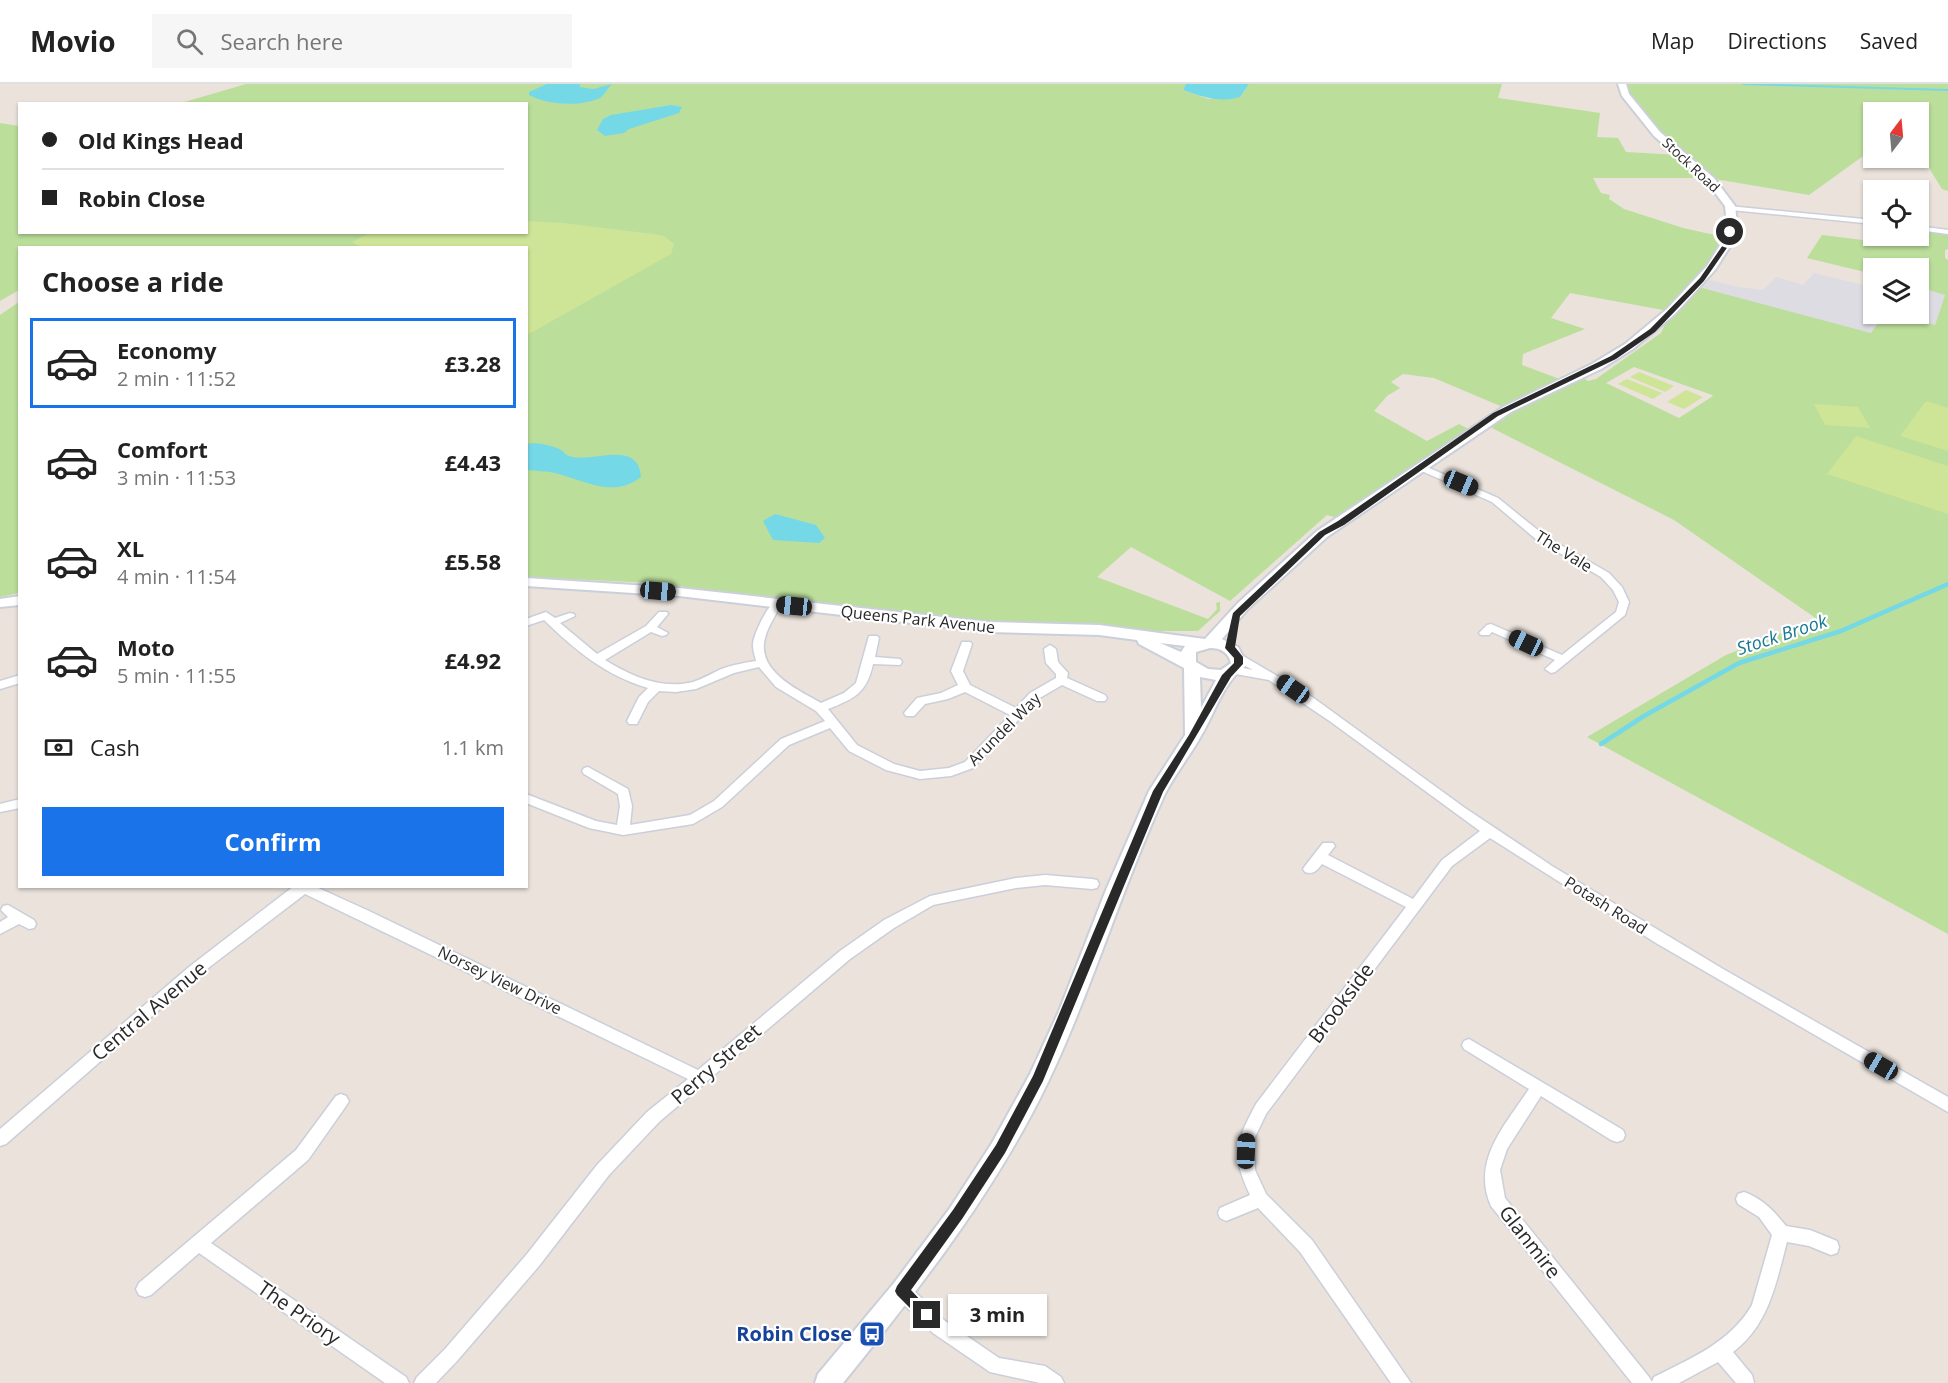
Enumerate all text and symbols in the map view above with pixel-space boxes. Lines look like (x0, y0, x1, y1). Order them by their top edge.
search box (152, 14, 572, 68)
text: Movio (30, 22, 116, 60)
icon: search (173, 25, 206, 58)
text: Search here (221, 26, 343, 56)
text: Map (1651, 27, 1694, 55)
text: Directions (1727, 27, 1827, 55)
text: Saved (1860, 27, 1918, 55)
north arrow (1863, 102, 1929, 168)
map controls (1863, 102, 1929, 324)
text: Old Kings Head (78, 125, 244, 155)
street label: Stock Road (1658, 133, 1724, 196)
button: locate (1863, 180, 1929, 246)
text: Robin Close (78, 183, 205, 213)
route start (1716, 218, 1743, 245)
button: layers (1863, 258, 1929, 324)
text: Choose a ride (42, 263, 224, 300)
text: Economy (117, 335, 216, 365)
icon: car (45, 336, 99, 390)
text: £3.28 (444, 348, 501, 378)
text: 2 min · 11:52 (117, 365, 236, 392)
text: Comfort (117, 434, 208, 464)
icon: car (45, 435, 99, 489)
text: £4.43 (444, 447, 501, 477)
text: 3 min · 11:53 (117, 464, 236, 491)
car (1441, 468, 1481, 498)
street label: The Vale (1531, 525, 1597, 577)
text: XL (117, 533, 144, 563)
icon: car (45, 534, 99, 588)
text: £5.58 (444, 546, 501, 576)
text: 4 min · 11:54 (117, 563, 236, 590)
car (639, 580, 677, 602)
car (775, 595, 813, 617)
street label: Queens Park Avenue (840, 600, 996, 638)
water label: Stock Brook (1733, 608, 1831, 660)
car (1506, 627, 1546, 659)
text: Moto (117, 632, 175, 662)
icon: car (45, 633, 99, 687)
text: £4.92 (444, 645, 501, 675)
text: 5 min · 11:55 (117, 662, 236, 689)
car (1273, 671, 1313, 707)
street label: Arundel Way (963, 687, 1046, 770)
icon: cash (42, 731, 75, 764)
text: Cash (90, 732, 140, 762)
text: 1.1 km (442, 734, 504, 761)
button: Confirm (42, 807, 504, 876)
street label: Potash Road (1560, 871, 1652, 939)
street label: Norsey View Drive (434, 940, 566, 1020)
street label: Central Avenue (85, 955, 212, 1067)
street label: Brookside (1302, 957, 1380, 1048)
street label: Perry Street (665, 1017, 766, 1110)
car (1861, 1049, 1901, 1083)
car (1236, 1133, 1256, 1169)
street label: Glanmire (1493, 1200, 1567, 1284)
street label: The Priory (253, 1274, 347, 1352)
callout: 3 min (948, 1294, 1047, 1336)
route end (913, 1301, 940, 1328)
text: 3 min (970, 1301, 1025, 1328)
bus stop icon: Robin Close (857, 1319, 887, 1349)
place label: Robin Close (736, 1320, 852, 1347)

